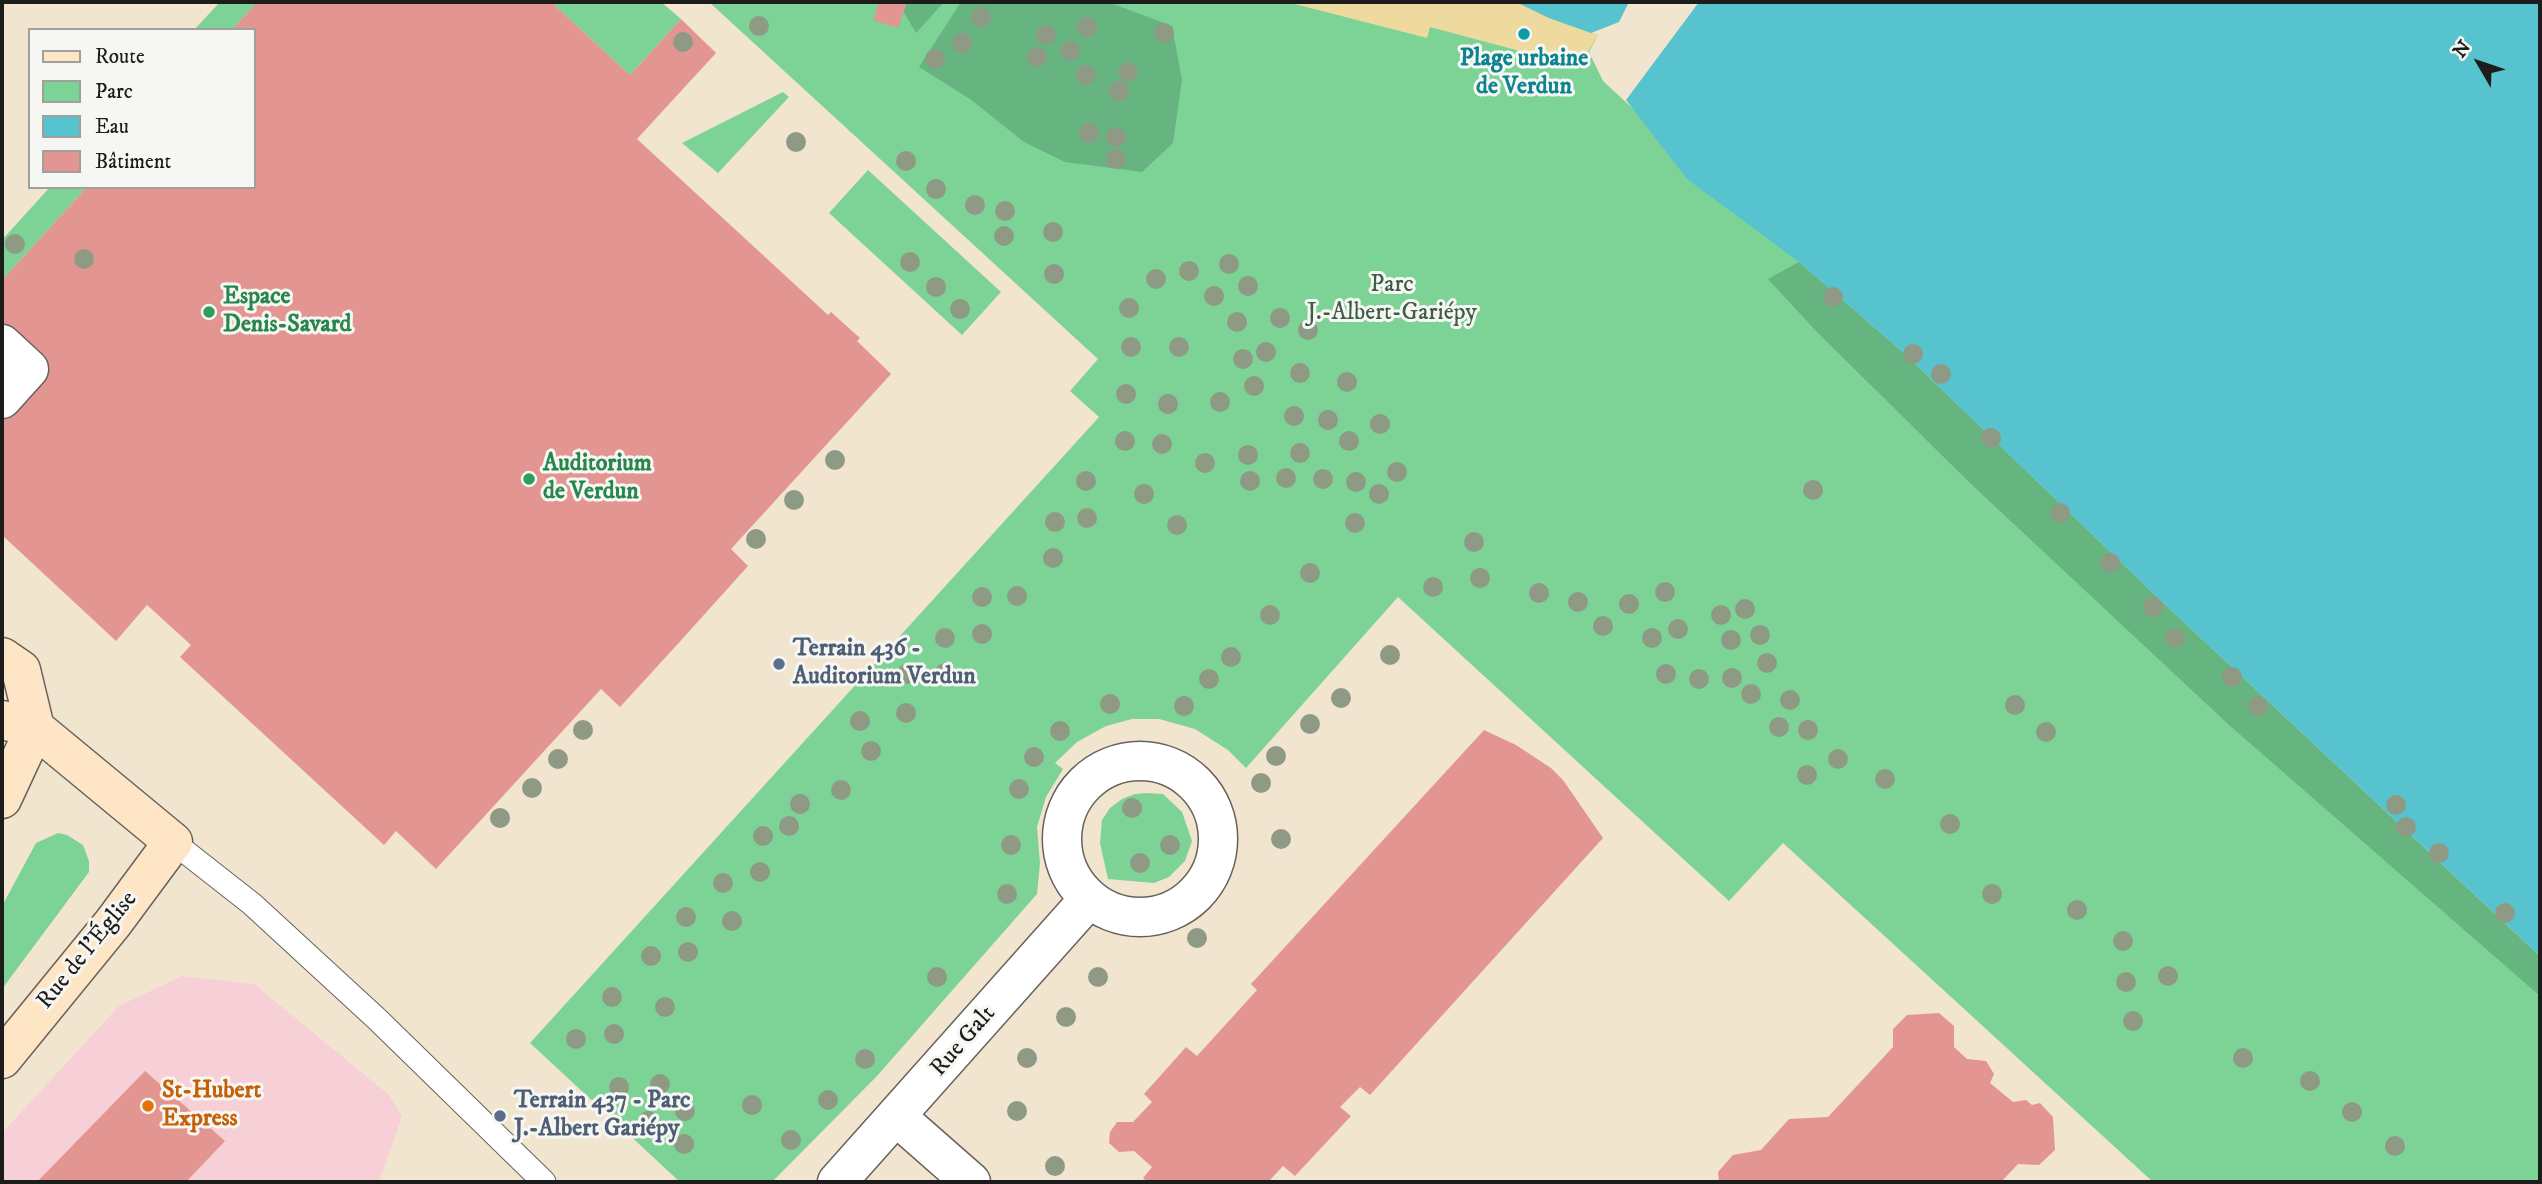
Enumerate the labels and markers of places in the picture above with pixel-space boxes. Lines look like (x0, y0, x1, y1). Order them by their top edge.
marker: Plage urbaine de Verdun (1516, 26, 1532, 42)
place label: Plage urbaine de Verdun (1460, 46, 1588, 102)
place label: Espace Denis-Savard (223, 284, 352, 340)
marker: Espace Denis-Savard (201, 304, 217, 320)
place label: Auditorium de Verdun (543, 451, 652, 507)
marker: Auditorium de Verdun (521, 471, 537, 487)
place label: Terrain 436 - Auditorium Verdun (793, 636, 976, 692)
marker: Terrain 436 - Auditorium Verdun (771, 656, 787, 672)
place label: St-Hubert Express (162, 1078, 261, 1134)
place label: Terrain 437 - Parc J.-Albert Gariépy (514, 1088, 690, 1144)
marker: St-Hubert Express (140, 1098, 156, 1114)
marker: Terrain 437 - Parc J.-Albert Gariépy (492, 1108, 508, 1124)

